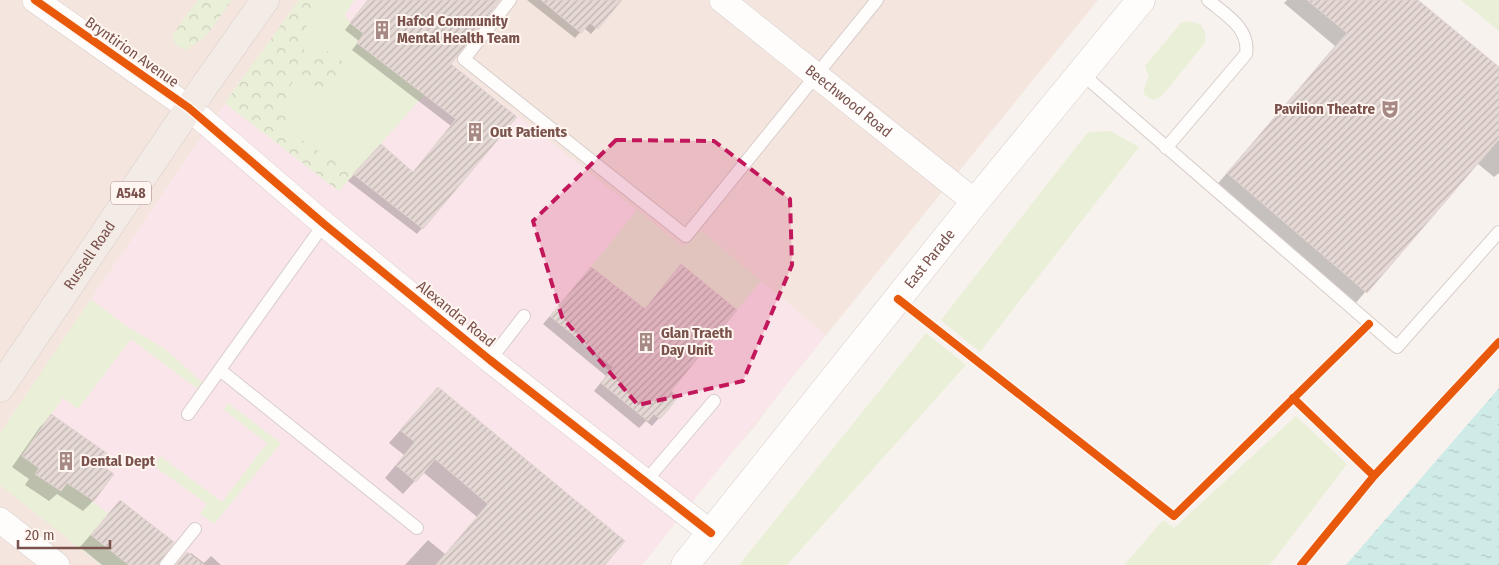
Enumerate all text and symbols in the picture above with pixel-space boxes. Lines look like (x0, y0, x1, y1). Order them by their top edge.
place label: Hafod Community Mental Health Team (397, 12, 520, 47)
street label: Bryntirion Avenue (82, 13, 182, 91)
building icon: Hafod Community Mental Health Team (371, 19, 393, 41)
street label: Beechwood Road (802, 61, 896, 141)
theatre icon: Pavilion Theatre (1379, 98, 1401, 120)
place label: Pavilion Theatre (1274, 100, 1375, 118)
building icon: Out Patients (464, 121, 486, 143)
place label: Out Patients (490, 123, 567, 141)
road number: A548 (111, 182, 151, 204)
street label: Russell Road (60, 218, 119, 293)
street label: East Parade (900, 225, 959, 292)
street label: Alexandra Road (413, 277, 499, 351)
place label: Glan Traeth Day Unit (661, 324, 733, 359)
building icon: Glan Traeth Day Unit (635, 331, 657, 353)
building icon: Dental Dept (55, 450, 77, 472)
place label: Dental Dept (81, 452, 156, 470)
scale bar (18, 518, 110, 550)
text: 20 m (25, 526, 55, 544)

